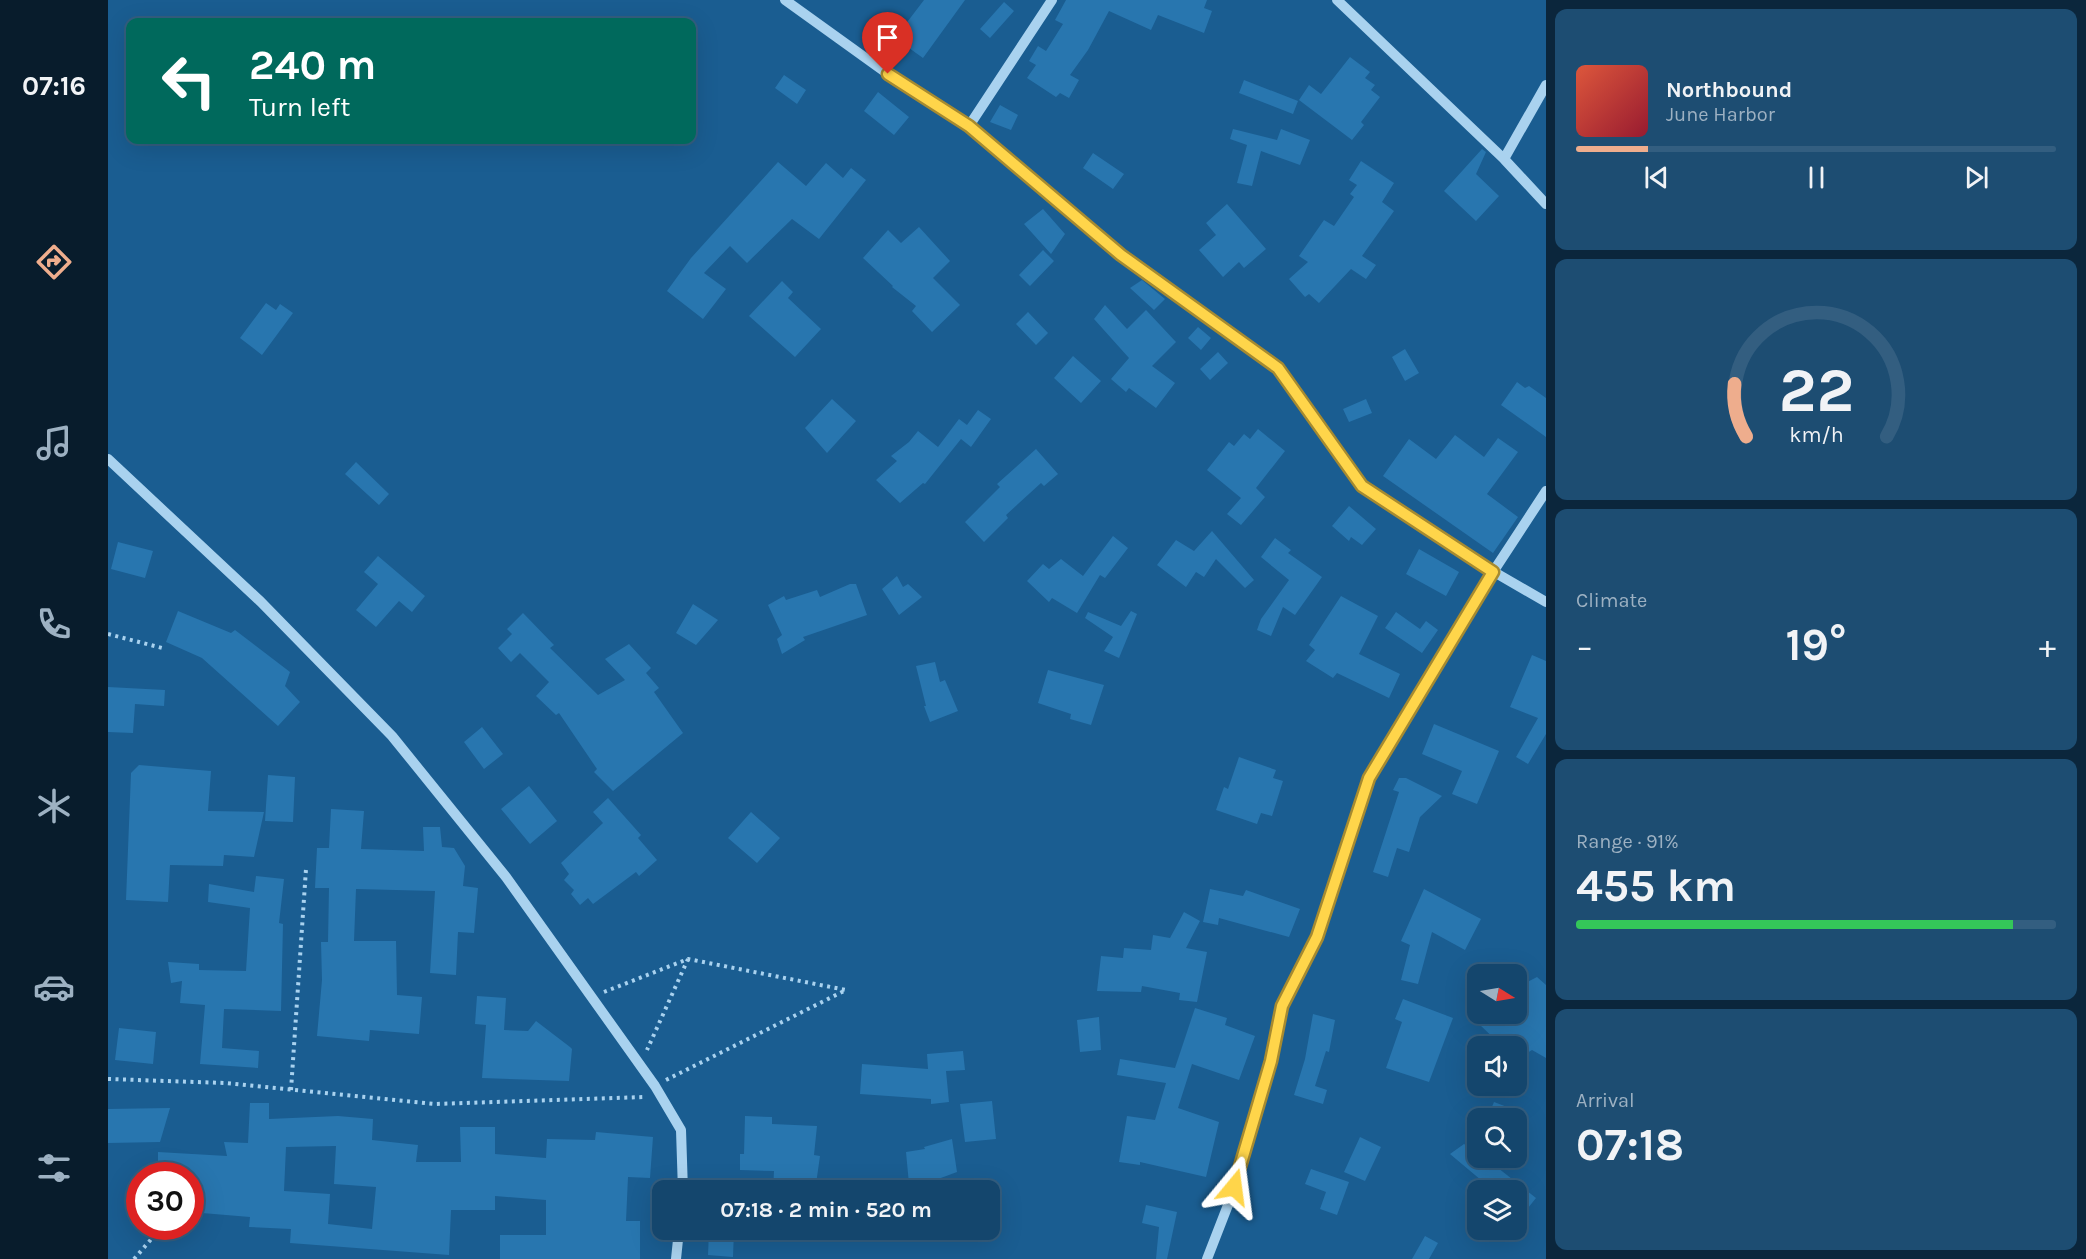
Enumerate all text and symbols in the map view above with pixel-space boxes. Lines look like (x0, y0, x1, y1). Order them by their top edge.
pin (862, 12, 913, 74)
icon: arrive (871, 21, 904, 54)
text: 240 m (249, 40, 376, 90)
icon: left (150, 42, 228, 120)
text: 07:16 (22, 70, 86, 102)
text: Northbound (1666, 77, 1792, 103)
text: Turn left (249, 91, 350, 123)
text: June Harbor (1666, 103, 1775, 126)
icon: previous (1640, 161, 1673, 194)
icon: pause (1800, 161, 1833, 194)
icon: next (1960, 161, 1993, 194)
icon: directions (33, 241, 75, 283)
text: 22 (1778, 354, 1854, 427)
icon: music (33, 422, 75, 464)
text: km/h (1789, 422, 1843, 447)
text: Climate (1576, 589, 1647, 612)
icon: phone (33, 603, 75, 645)
text: 19° (1786, 619, 1846, 671)
text: − (1576, 627, 1593, 665)
text: + (2039, 627, 2056, 665)
icon: climate (33, 785, 75, 827)
text: Range · 91% (1576, 830, 1679, 853)
text: 455 km (1576, 860, 1736, 912)
north arrow (1467, 964, 1527, 1024)
map controls (1467, 964, 1527, 1240)
icon: car (33, 966, 75, 1008)
button: sound (1467, 1036, 1527, 1096)
text: Arrival (1576, 1089, 1635, 1112)
button: search (1467, 1108, 1527, 1168)
text: 07:18 (1576, 1119, 1684, 1171)
icon: filters (33, 1147, 75, 1189)
position arrow (1202, 1155, 1266, 1219)
speed limit sign: 30 (126, 1162, 204, 1240)
button: layers (1467, 1180, 1527, 1240)
text: 07:18 · 2 min · 520 m (720, 1197, 932, 1223)

